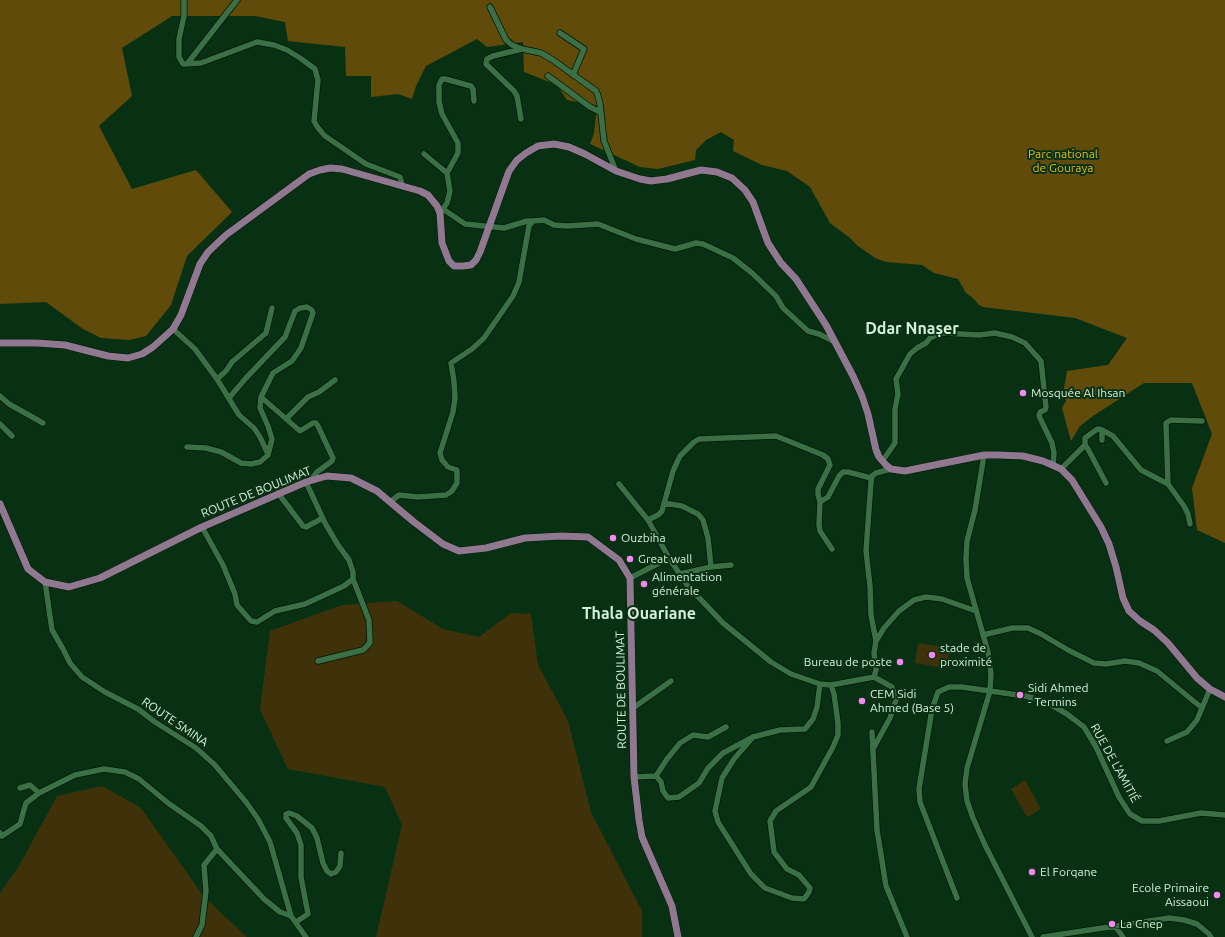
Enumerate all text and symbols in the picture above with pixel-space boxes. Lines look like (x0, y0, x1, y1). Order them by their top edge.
park label: Parc national de Gouraya (1028, 147, 1098, 175)
district label: Ddar Nnaṣer (865, 319, 959, 339)
place label: Mosquée Al Ihsan (1031, 386, 1125, 400)
marker: Mosquée Al Ihsan (1018, 388, 1028, 398)
street label: ROUTE DE BOULIMAT (199, 463, 313, 521)
place label: Ouzbiha (621, 531, 666, 545)
marker: Ouzbiha (608, 533, 618, 543)
place label: Great wall (638, 552, 693, 566)
marker: Great wall (625, 554, 635, 564)
place label: Alimentation générale (652, 570, 722, 598)
marker: Alimentation générale (639, 579, 649, 589)
district label: Thala Ouariane (582, 604, 696, 624)
street label: ROUTE DE BOULIMAT (613, 631, 629, 749)
place label: stade de proximité (940, 641, 992, 669)
marker: stade de proximité (927, 650, 937, 660)
place label: Bureau de poste (804, 655, 892, 669)
marker: Bureau de poste (895, 657, 905, 667)
place label: Sidi Ahmed - Termins (1028, 681, 1089, 709)
place label: CEM Sidi Ahmed (Base 5) (870, 687, 954, 715)
marker: Sidi Ahmed - Termins (1015, 690, 1025, 700)
street label: ROUTE SMINA (139, 694, 211, 750)
marker: CEM Sidi Ahmed (Base 5) (857, 696, 867, 706)
street label: RUE DE L'AMITIÉ (1087, 721, 1143, 805)
place label: El Forqane (1040, 865, 1097, 879)
marker: El Forqane (1027, 867, 1037, 877)
place label: Ecole Primaire Aissaoui (1132, 881, 1209, 909)
marker: Ecole Primaire Aissaoui (1212, 890, 1222, 900)
place label: La Cnep (1120, 917, 1163, 931)
marker: La Cnep (1107, 919, 1117, 929)

